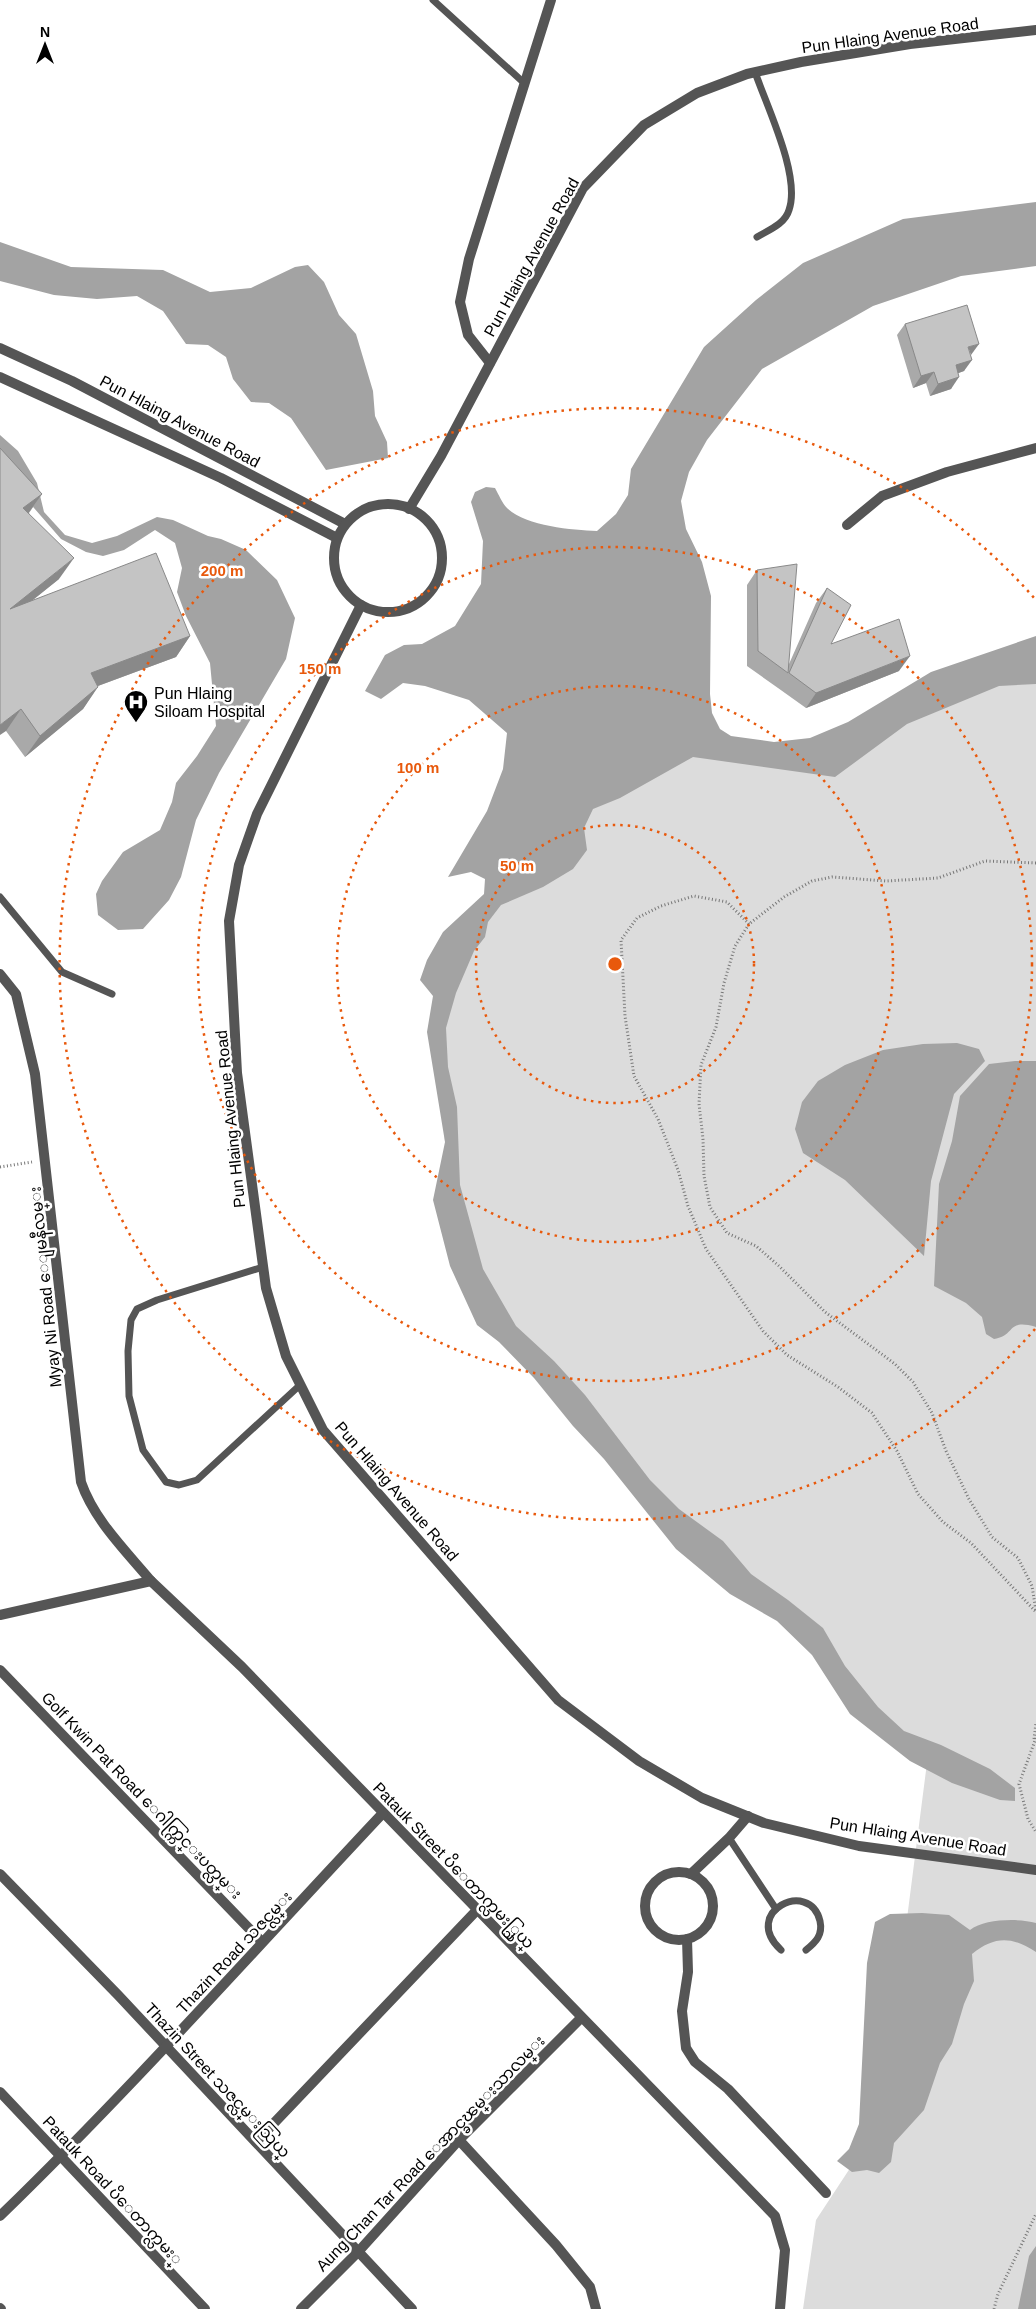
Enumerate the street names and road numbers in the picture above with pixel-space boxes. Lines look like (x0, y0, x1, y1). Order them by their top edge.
street label: Pun Hlaing Avenue Road (800, 15, 980, 56)
street label: Pun Hlaing Avenue Road (481, 175, 582, 339)
street label: Pun Hlaing Avenue Road (97, 372, 263, 471)
street label: Pun Hlaing Avenue Road (213, 1029, 248, 1209)
street label: Myay Ni Road ေျမနီလမ္း (25, 1185, 69, 1388)
street label: Pun Hlaing Avenue Road (332, 1418, 462, 1564)
street label: Golf Kwin Pat Road ေဂါက္ကြင္းပတ္လမ္း (35, 1687, 247, 1905)
street label: Patauk Street ပိေတာက္လမး္သြယ္ (366, 1777, 540, 1955)
street label: Pun Hlaing Avenue Road (828, 1814, 1007, 1859)
street label: Thazin Road သဇင္လမ္း (173, 1888, 299, 2020)
street label: Thazin Street သဇင္လမ္းသြယ္ (138, 1998, 296, 2164)
street label: Aung Chan Tar Road ေအာင္ခၽမ္းသာလမ္း (313, 2032, 552, 2278)
street label: Patauk Road ပိေတာက္လမး္ (36, 2111, 187, 2271)

